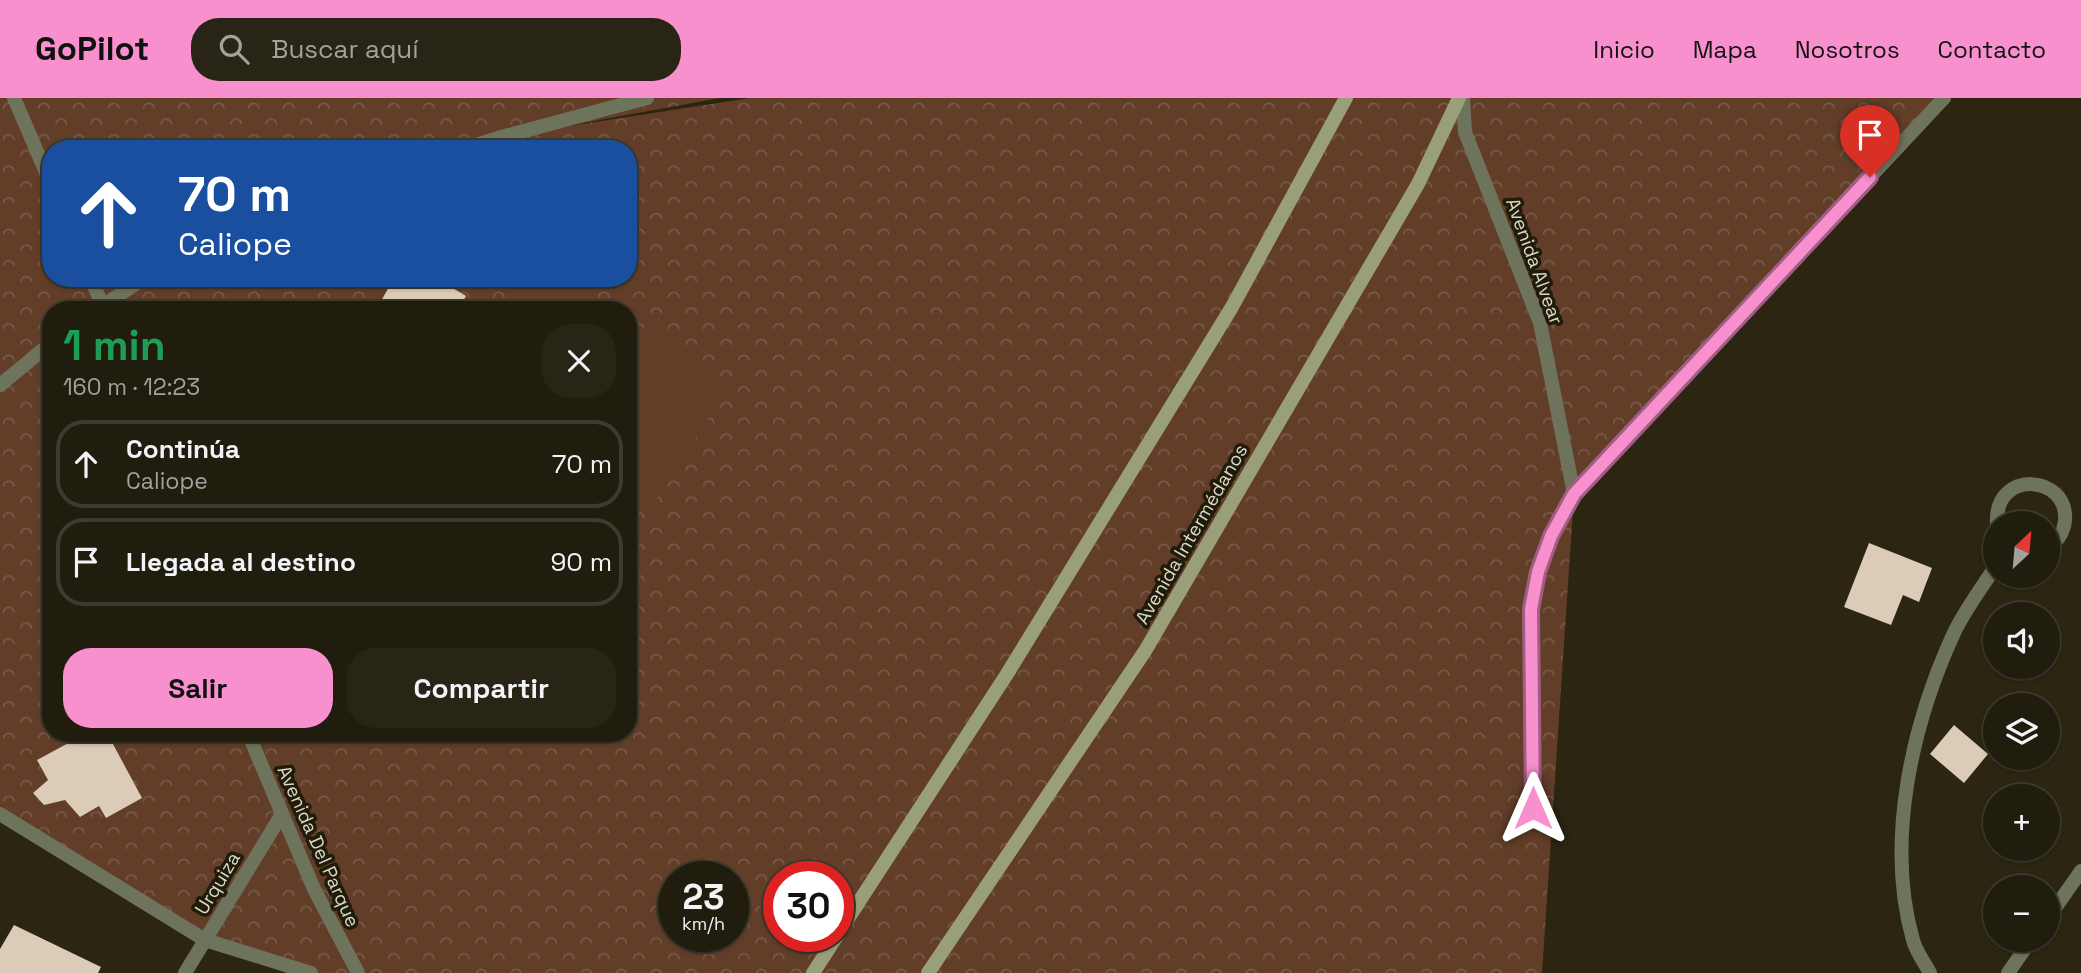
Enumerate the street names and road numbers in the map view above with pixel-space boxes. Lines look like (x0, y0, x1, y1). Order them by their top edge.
street label: Avenida Alvear (1500, 195, 1569, 328)
street label: Avenida Intermédanos (1130, 440, 1253, 629)
street label: Avenida Del Parque (272, 761, 365, 931)
street label: Urquiza (189, 847, 246, 919)

